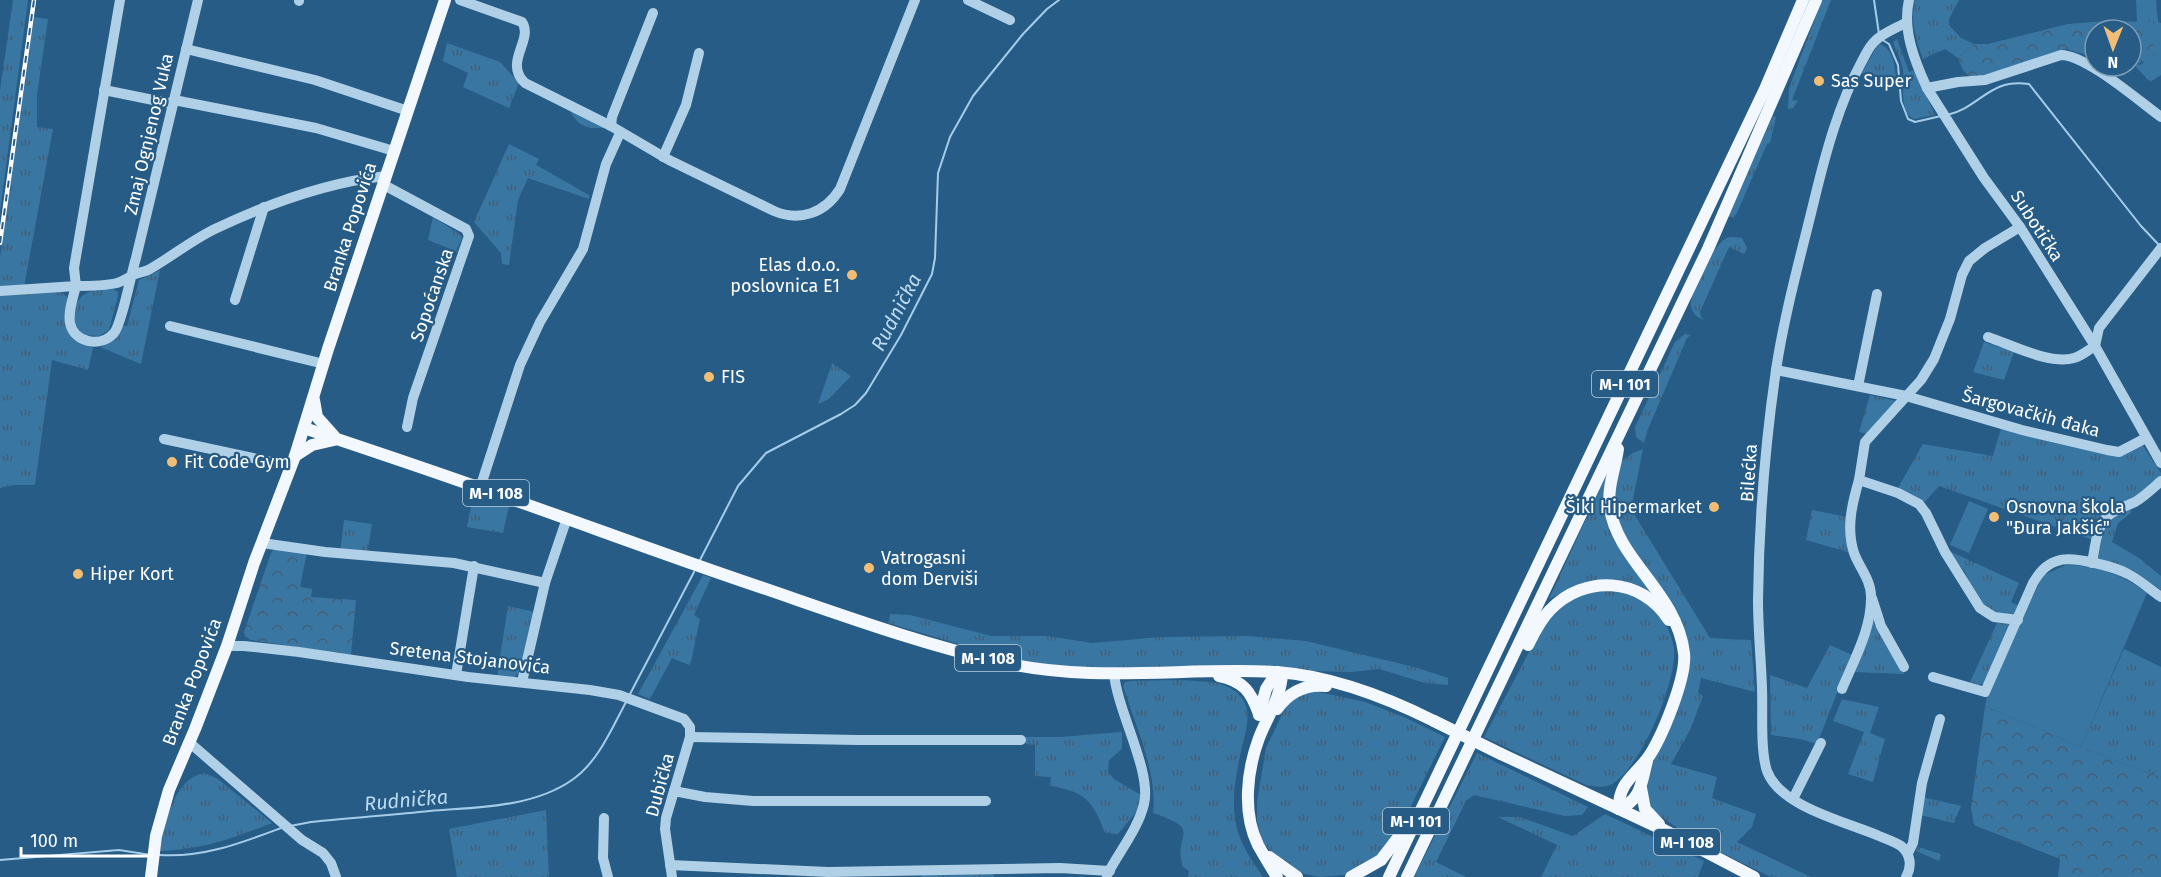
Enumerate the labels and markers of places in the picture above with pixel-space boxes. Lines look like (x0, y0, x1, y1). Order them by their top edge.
place label: Sas Super (1831, 70, 1911, 92)
marker: Sas Super (1812, 74, 1826, 88)
place label: Elas d.o.o. poslovnica E1 (730, 254, 840, 297)
marker: Elas d.o.o. poslovnica E1 (845, 268, 859, 282)
place label: FIS (721, 366, 745, 388)
marker: FIS (702, 370, 716, 384)
place label: Fit Code Gym (184, 451, 290, 473)
marker: Fit Code Gym (165, 455, 179, 469)
place label: Šiki Hipermarket (1566, 496, 1702, 518)
place label: Osnovna škola "Đura Jakšić" (2006, 496, 2125, 539)
marker: Šiki Hipermarket (1707, 500, 1721, 514)
marker: Osnovna škola "Đura Jakšić" (1987, 510, 2001, 524)
place label: Vatrogasni dom Derviši (881, 547, 978, 590)
marker: Vatrogasni dom Derviši (862, 561, 876, 575)
place label: Hiper Kort (90, 563, 174, 585)
marker: Hiper Kort (71, 567, 85, 581)

